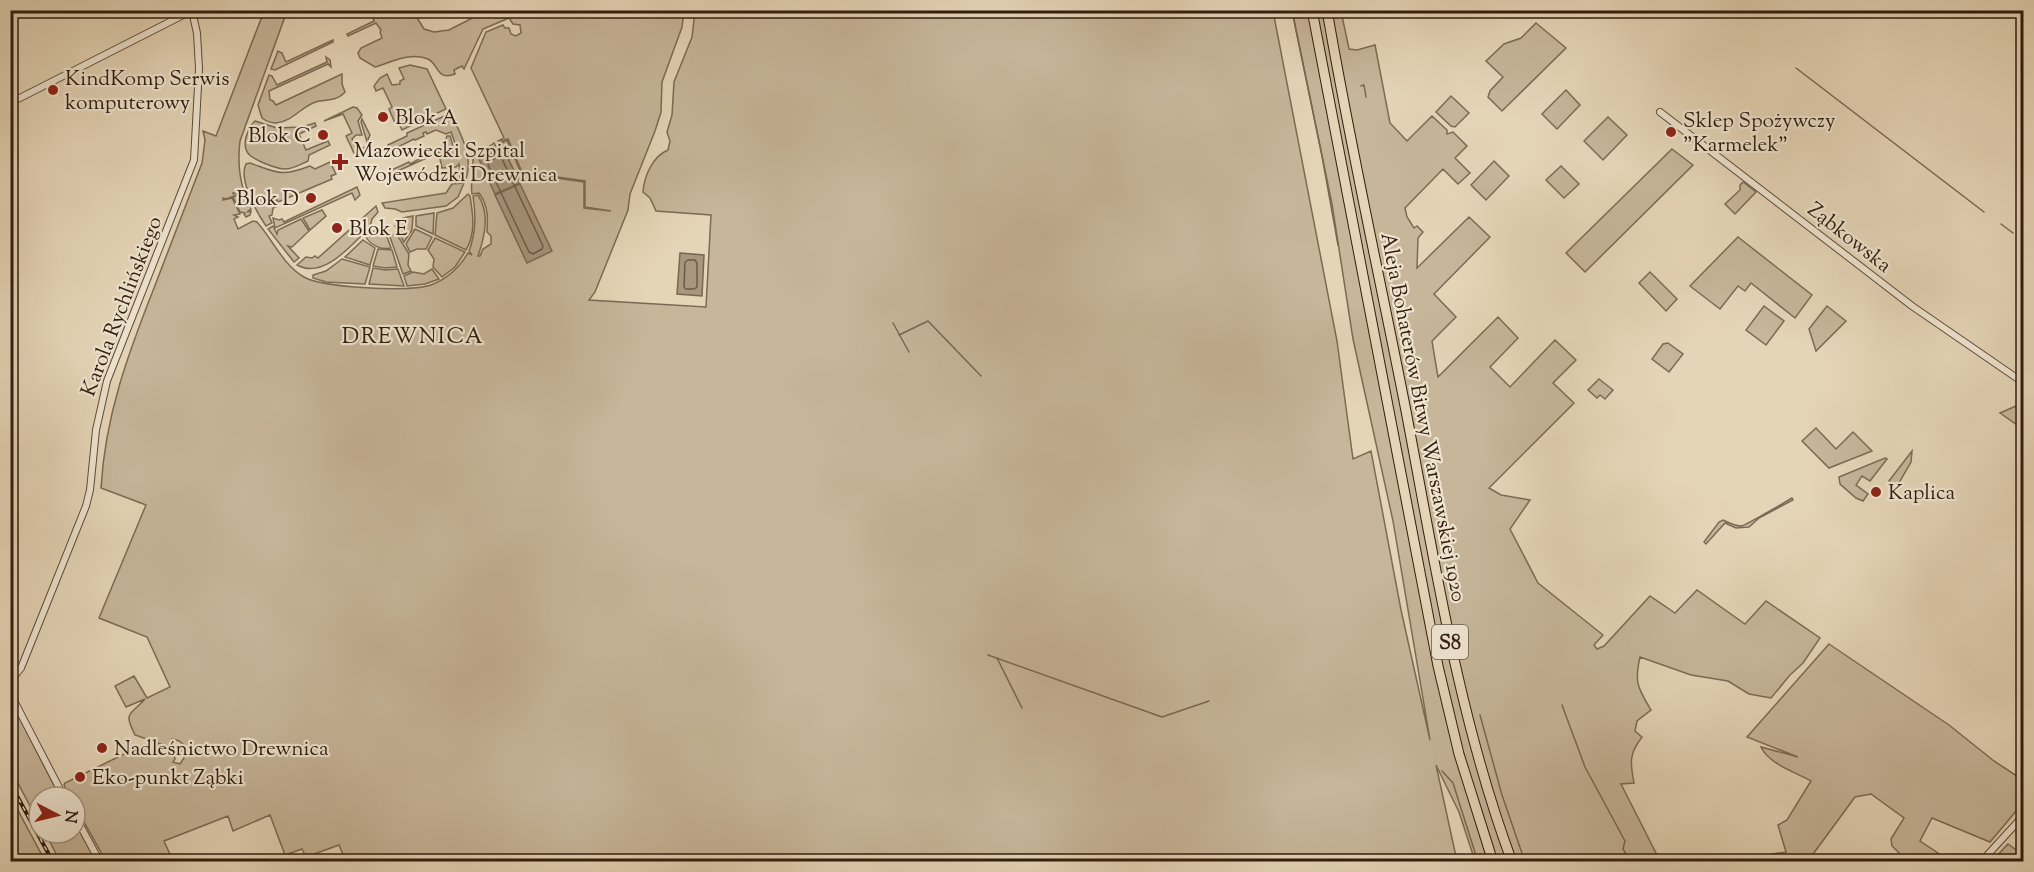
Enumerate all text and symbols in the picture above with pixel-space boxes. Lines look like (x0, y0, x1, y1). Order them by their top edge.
place label: KindKomp Serwis komputerowy (65, 65, 229, 119)
marker: KindKomp Serwis komputerowy (46, 83, 60, 97)
place label: Blok A (395, 104, 458, 134)
place label: Sklep Spożywczy "Karmelek" (1683, 107, 1836, 161)
marker: Blok A (376, 110, 390, 124)
place label: Blok C (248, 122, 311, 152)
marker: Sklep Spożywczy "Karmelek" (1664, 125, 1678, 139)
marker: Blok C (316, 128, 330, 142)
place label: Mazowiecki Szpital Wojewódzki Drewnica (354, 137, 558, 191)
marker: Mazowiecki Szpital Wojewódzki Drewnica (331, 153, 349, 171)
place label: Blok D (236, 185, 299, 215)
marker: Blok D (304, 191, 318, 205)
street label: Ząbkowska (1800, 196, 1898, 281)
street label: Karola Rychlińskiego (75, 212, 171, 401)
place label: Blok E (349, 215, 408, 245)
marker: Blok E (330, 221, 344, 235)
street label: Aleja Bohaterów Bitwy Warszawskiej 1920 (1371, 230, 1473, 605)
district label: DREWNICA (342, 322, 484, 354)
place label: Kaplica (1888, 479, 1955, 509)
marker: Kaplica (1869, 485, 1883, 499)
road number: S8 (1432, 625, 1468, 659)
place label: Nadleśnictwo Drewnica (114, 735, 329, 765)
marker: Nadleśnictwo Drewnica (95, 741, 109, 755)
place label: Eko-punkt Ząbki (92, 764, 244, 794)
marker: Eko-punkt Ząbki (73, 770, 87, 784)
north arrow (27, 785, 87, 845)
text: N (57, 809, 82, 824)

